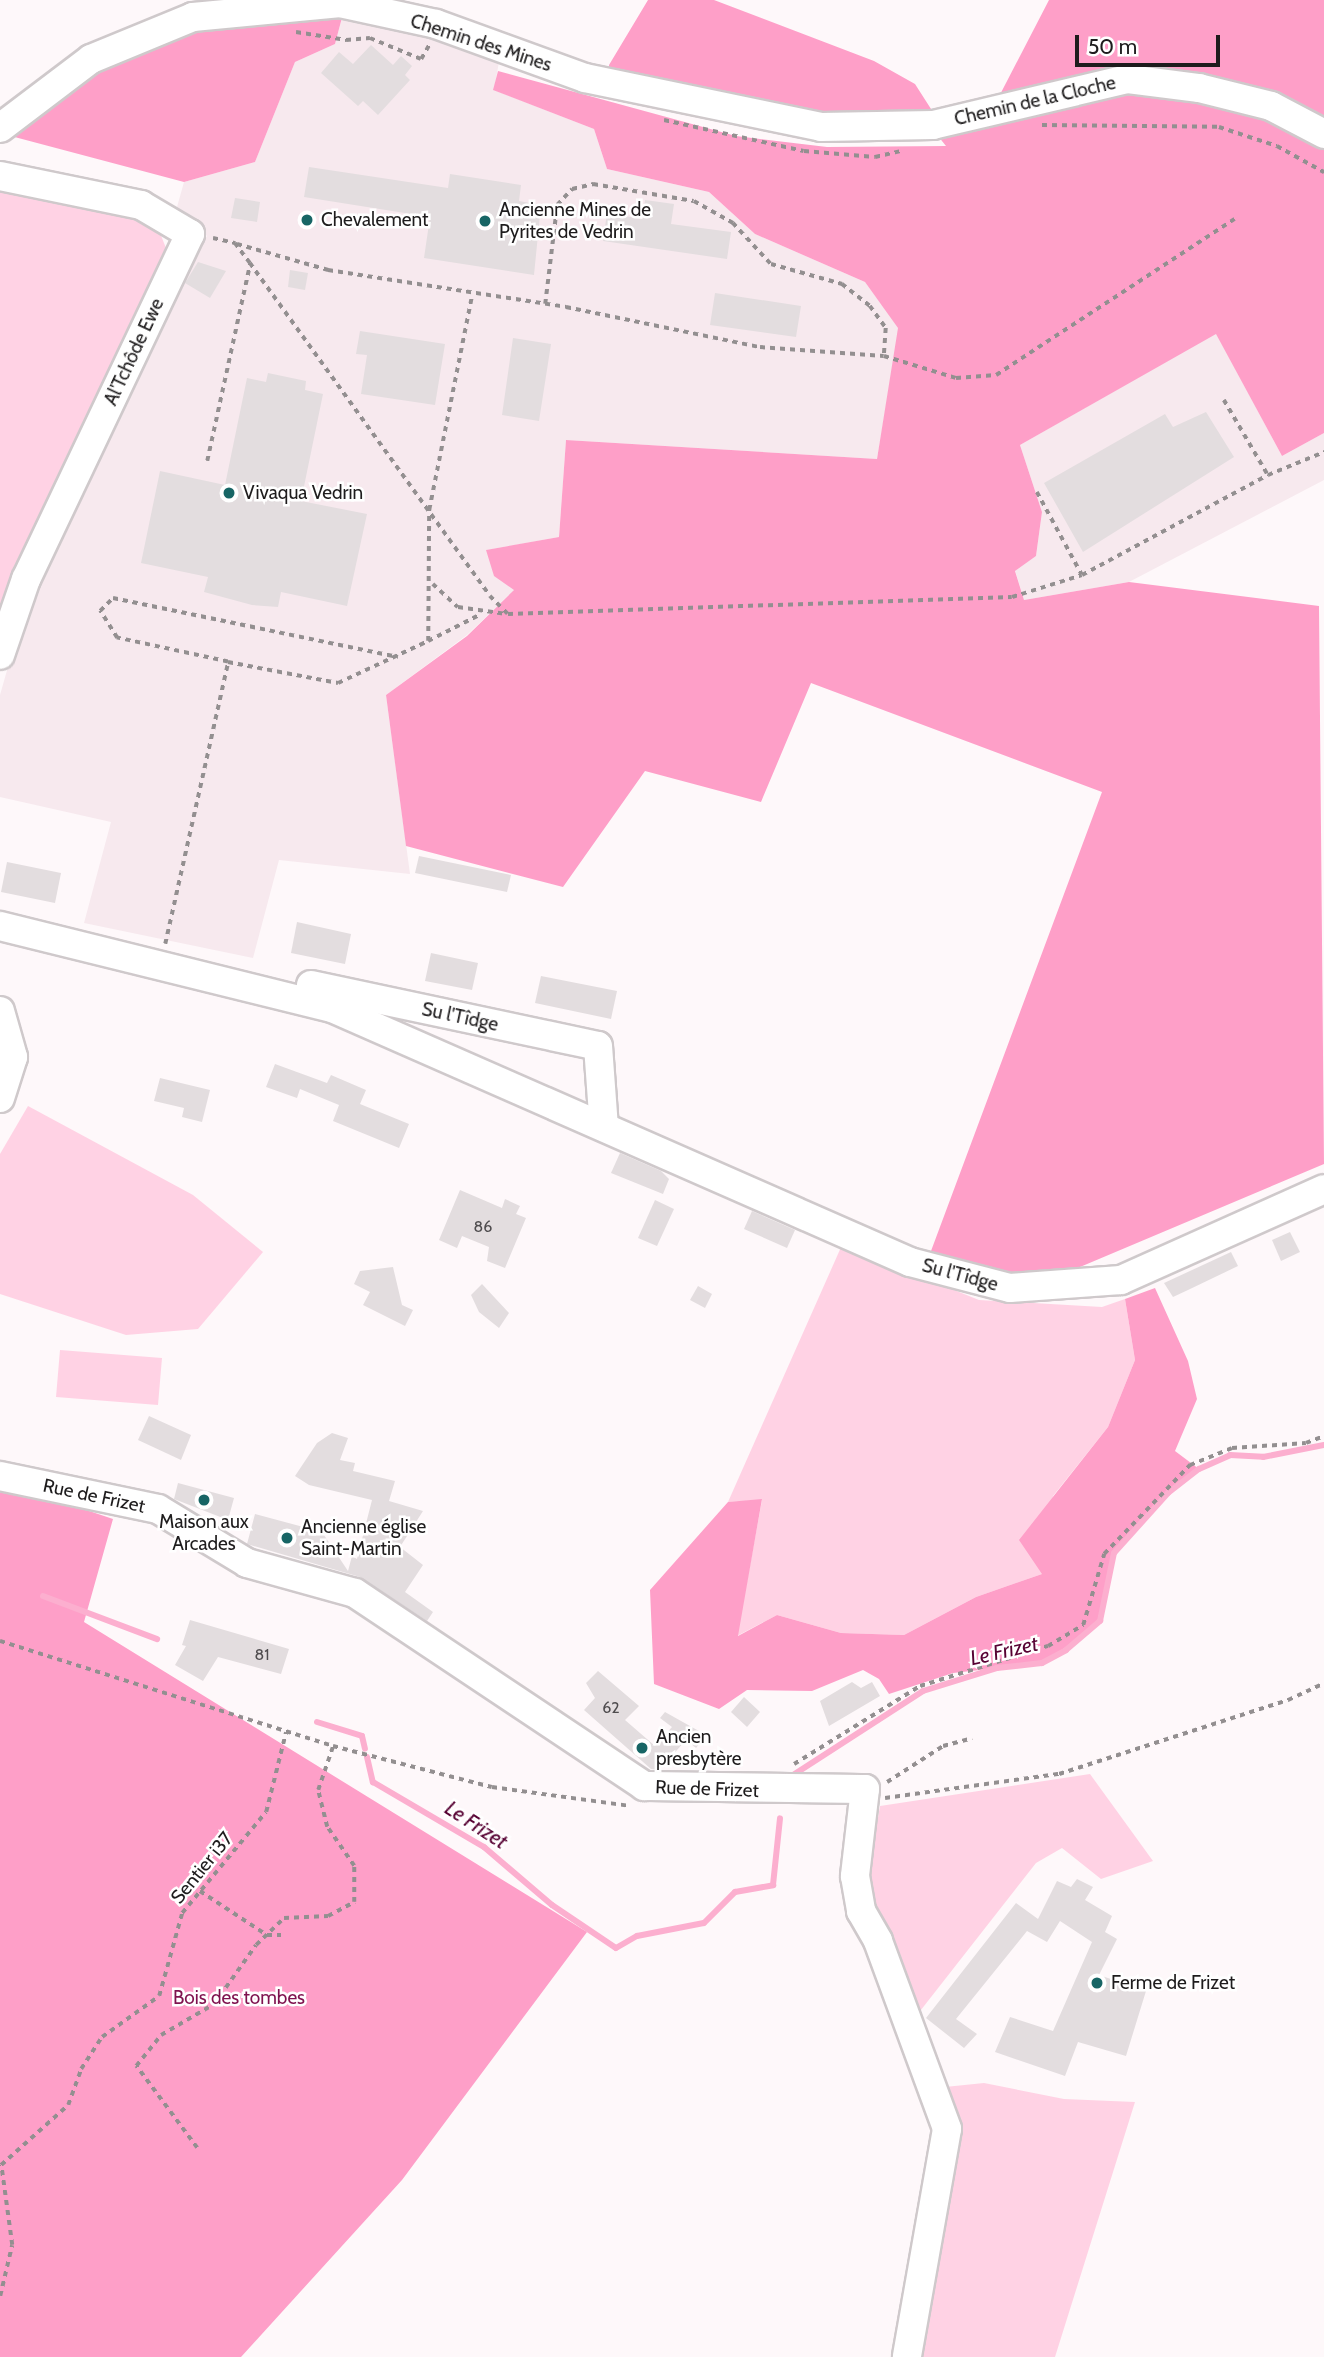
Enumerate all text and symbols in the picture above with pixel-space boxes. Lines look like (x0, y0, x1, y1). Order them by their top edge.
street label: Chemin des Mines (407, 9, 555, 77)
scale bar (1079, 21, 1224, 65)
text: 50 m (1088, 34, 1137, 59)
street label: Chemin de la Cloche (952, 71, 1118, 131)
place label: Ancienne Mines de Pyrites de Vedrin (499, 199, 651, 243)
place label: Chevalement (321, 209, 428, 231)
marker: Chevalement (299, 212, 315, 228)
marker: Ancienne Mines de Pyrites de Vedrin (477, 213, 493, 229)
street label: Al'Tchôde Ewe (99, 295, 169, 409)
place label: Vivaqua Vedrin (243, 482, 363, 504)
marker: Vivaqua Vedrin (221, 485, 237, 501)
street label: Su l'Tîdge (420, 998, 500, 1036)
house number: 86 (474, 1217, 492, 1237)
street label: Su l'Tîdge (920, 1254, 1000, 1296)
street label: Rue de Frizet (41, 1474, 147, 1518)
marker: Maison aux Arcades (196, 1492, 212, 1508)
place label: Maison aux Arcades (159, 1511, 249, 1555)
place label: Ancienne église Saint-Martin (301, 1516, 426, 1560)
marker: Ancienne église Saint-Martin (279, 1530, 295, 1546)
water label: Le Frizet (968, 1631, 1040, 1671)
house number: 81 (255, 1645, 269, 1665)
house number: 62 (602, 1698, 620, 1718)
place label: Ancien presbytère (656, 1726, 741, 1770)
marker: Ancien presbytère (634, 1740, 650, 1756)
street label: Rue de Frizet (655, 1776, 759, 1802)
water label: Le Frizet (440, 1796, 512, 1854)
street label: Sentier i37 (166, 1828, 238, 1908)
place label: Ferme de Frizet (1111, 1972, 1235, 1994)
marker: Ferme de Frizet (1089, 1975, 1105, 1991)
park label: Bois des tombes (173, 1987, 305, 2009)

